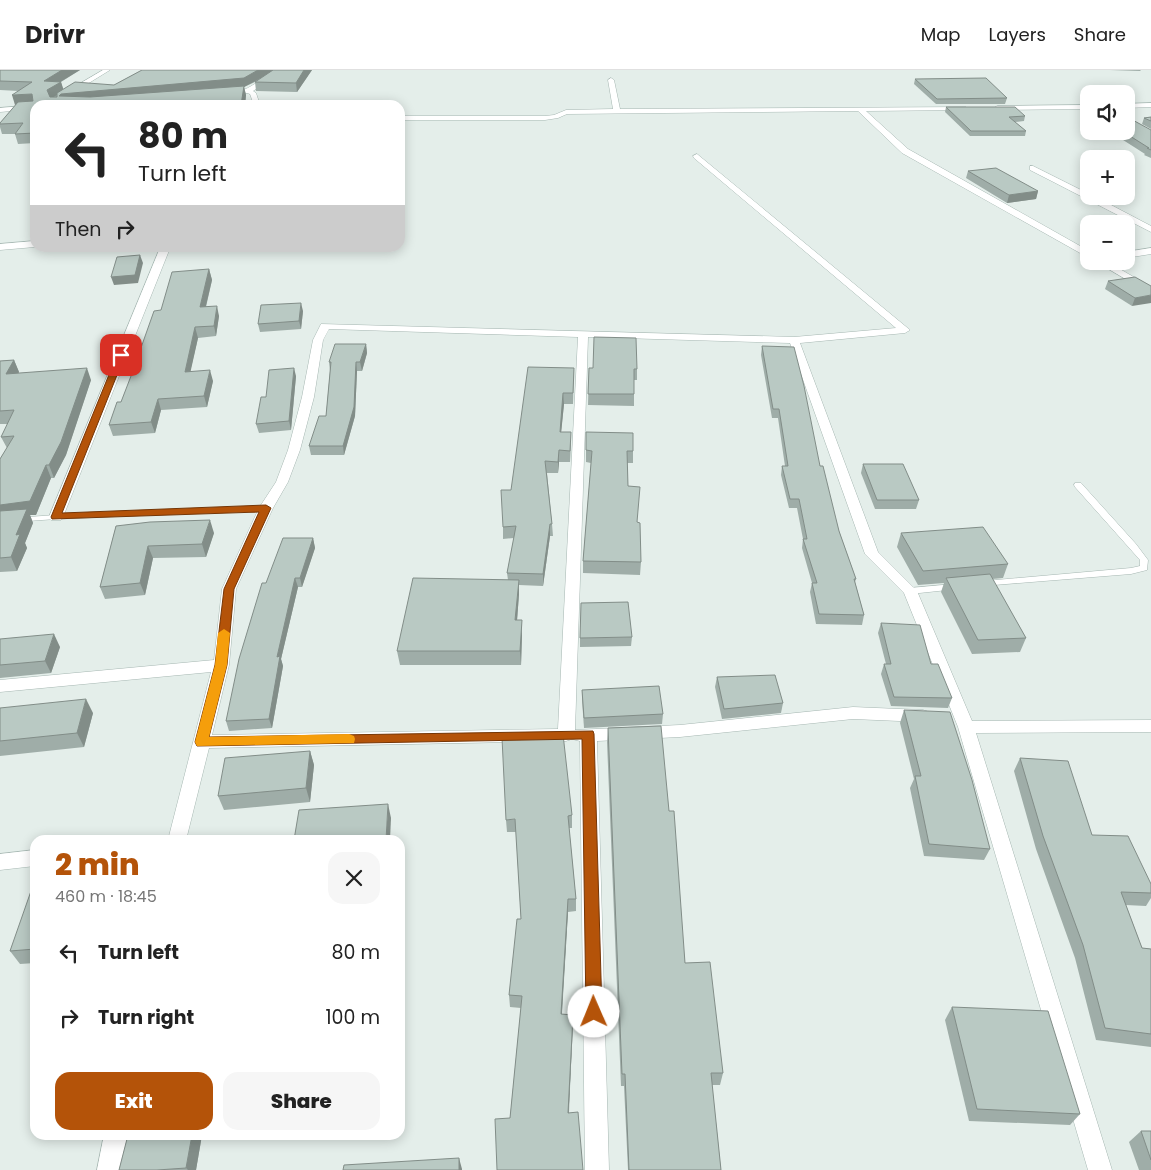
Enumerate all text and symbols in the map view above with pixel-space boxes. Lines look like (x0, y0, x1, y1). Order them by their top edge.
text: Drivr (25, 18, 85, 51)
text: Map (921, 22, 961, 47)
text: Layers (989, 22, 1046, 47)
text: Share (1074, 22, 1126, 47)
map controls (1080, 85, 1135, 270)
button: sound (1080, 85, 1135, 140)
text: 80 m (138, 111, 228, 160)
icon: left (55, 120, 120, 185)
button: + (1080, 150, 1135, 205)
text: Turn left (138, 158, 226, 189)
icon: right (111, 215, 139, 243)
button: − (1080, 215, 1135, 270)
text: Then (55, 216, 101, 243)
pin (100, 334, 142, 376)
icon: arrive (107, 341, 135, 369)
text: 2 min (55, 843, 140, 886)
button: close (328, 852, 380, 904)
text: 460 m · 18:45 (55, 885, 157, 908)
icon: left (55, 939, 83, 967)
text: Turn left (98, 939, 179, 966)
text: 80 m (331, 939, 380, 966)
position arrow (567, 985, 619, 1037)
icon: right (55, 1004, 83, 1032)
text: Turn right (98, 1004, 194, 1031)
text: 100 m (325, 1004, 380, 1031)
button: Exit (55, 1072, 213, 1130)
button: Share (223, 1072, 380, 1130)

